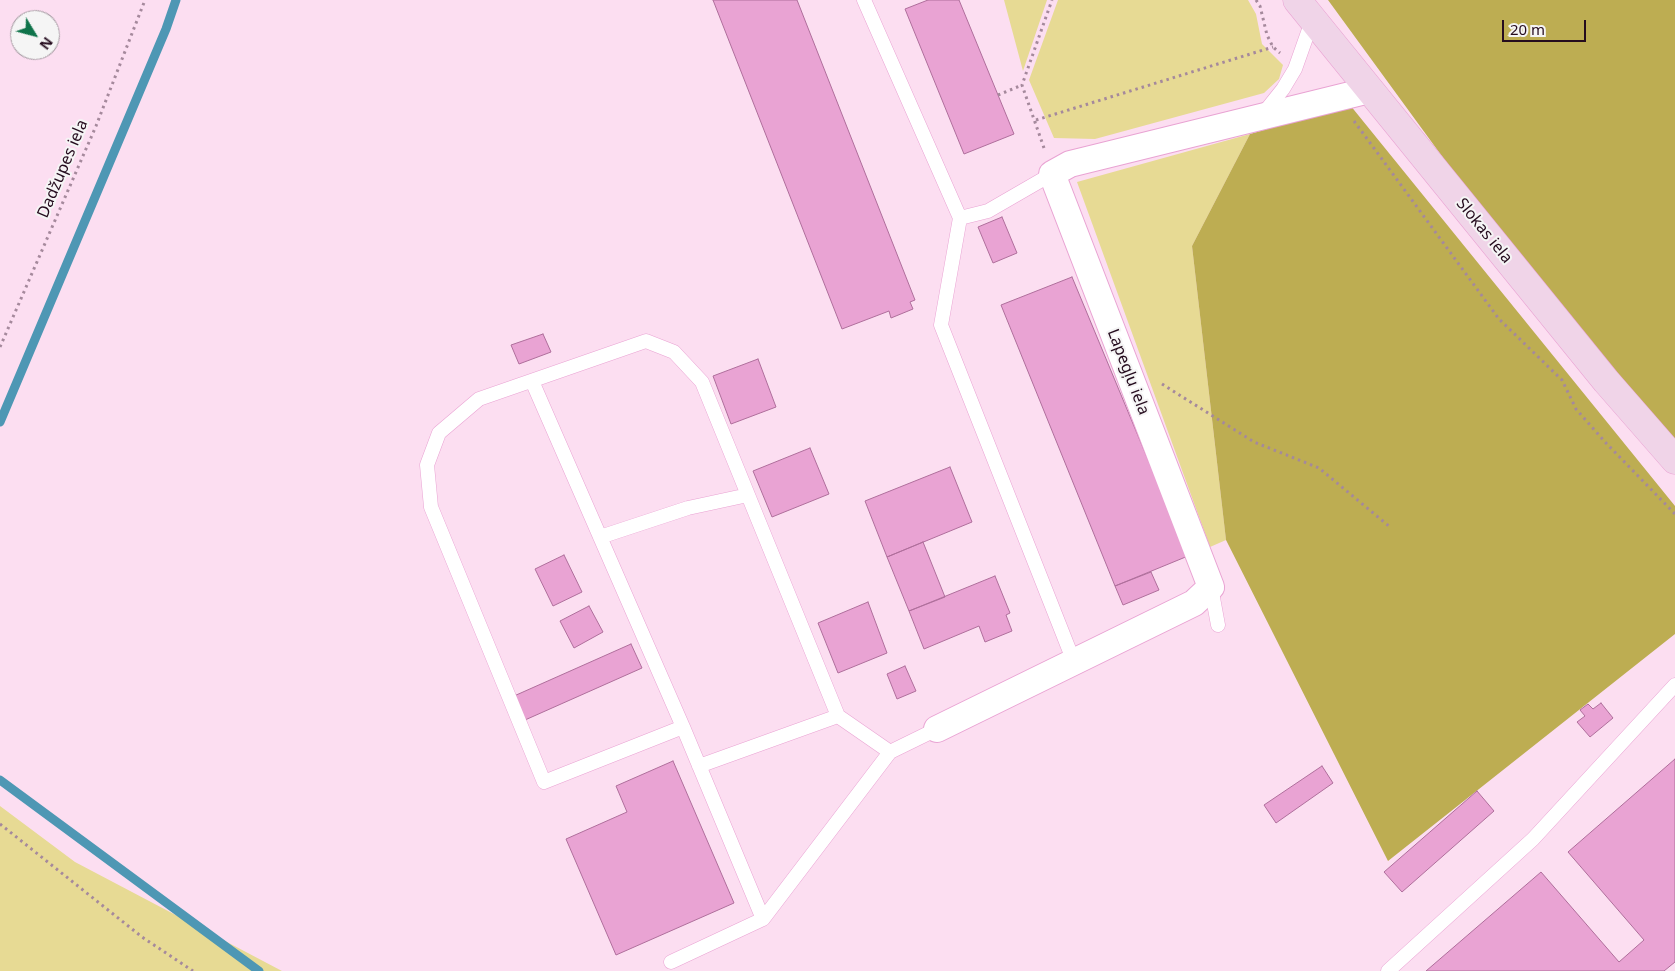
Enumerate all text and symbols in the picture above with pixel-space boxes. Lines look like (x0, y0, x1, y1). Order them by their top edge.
north arrow (10, 10, 60, 60)
scale bar (1505, 10, 1589, 42)
text: 20 m (1510, 19, 1545, 39)
text: N (36, 33, 58, 54)
street label: Dadžupes iela (34, 117, 92, 221)
street label: Slokas iela (1452, 195, 1516, 267)
street label: Lapegļu iela (1103, 326, 1153, 418)

